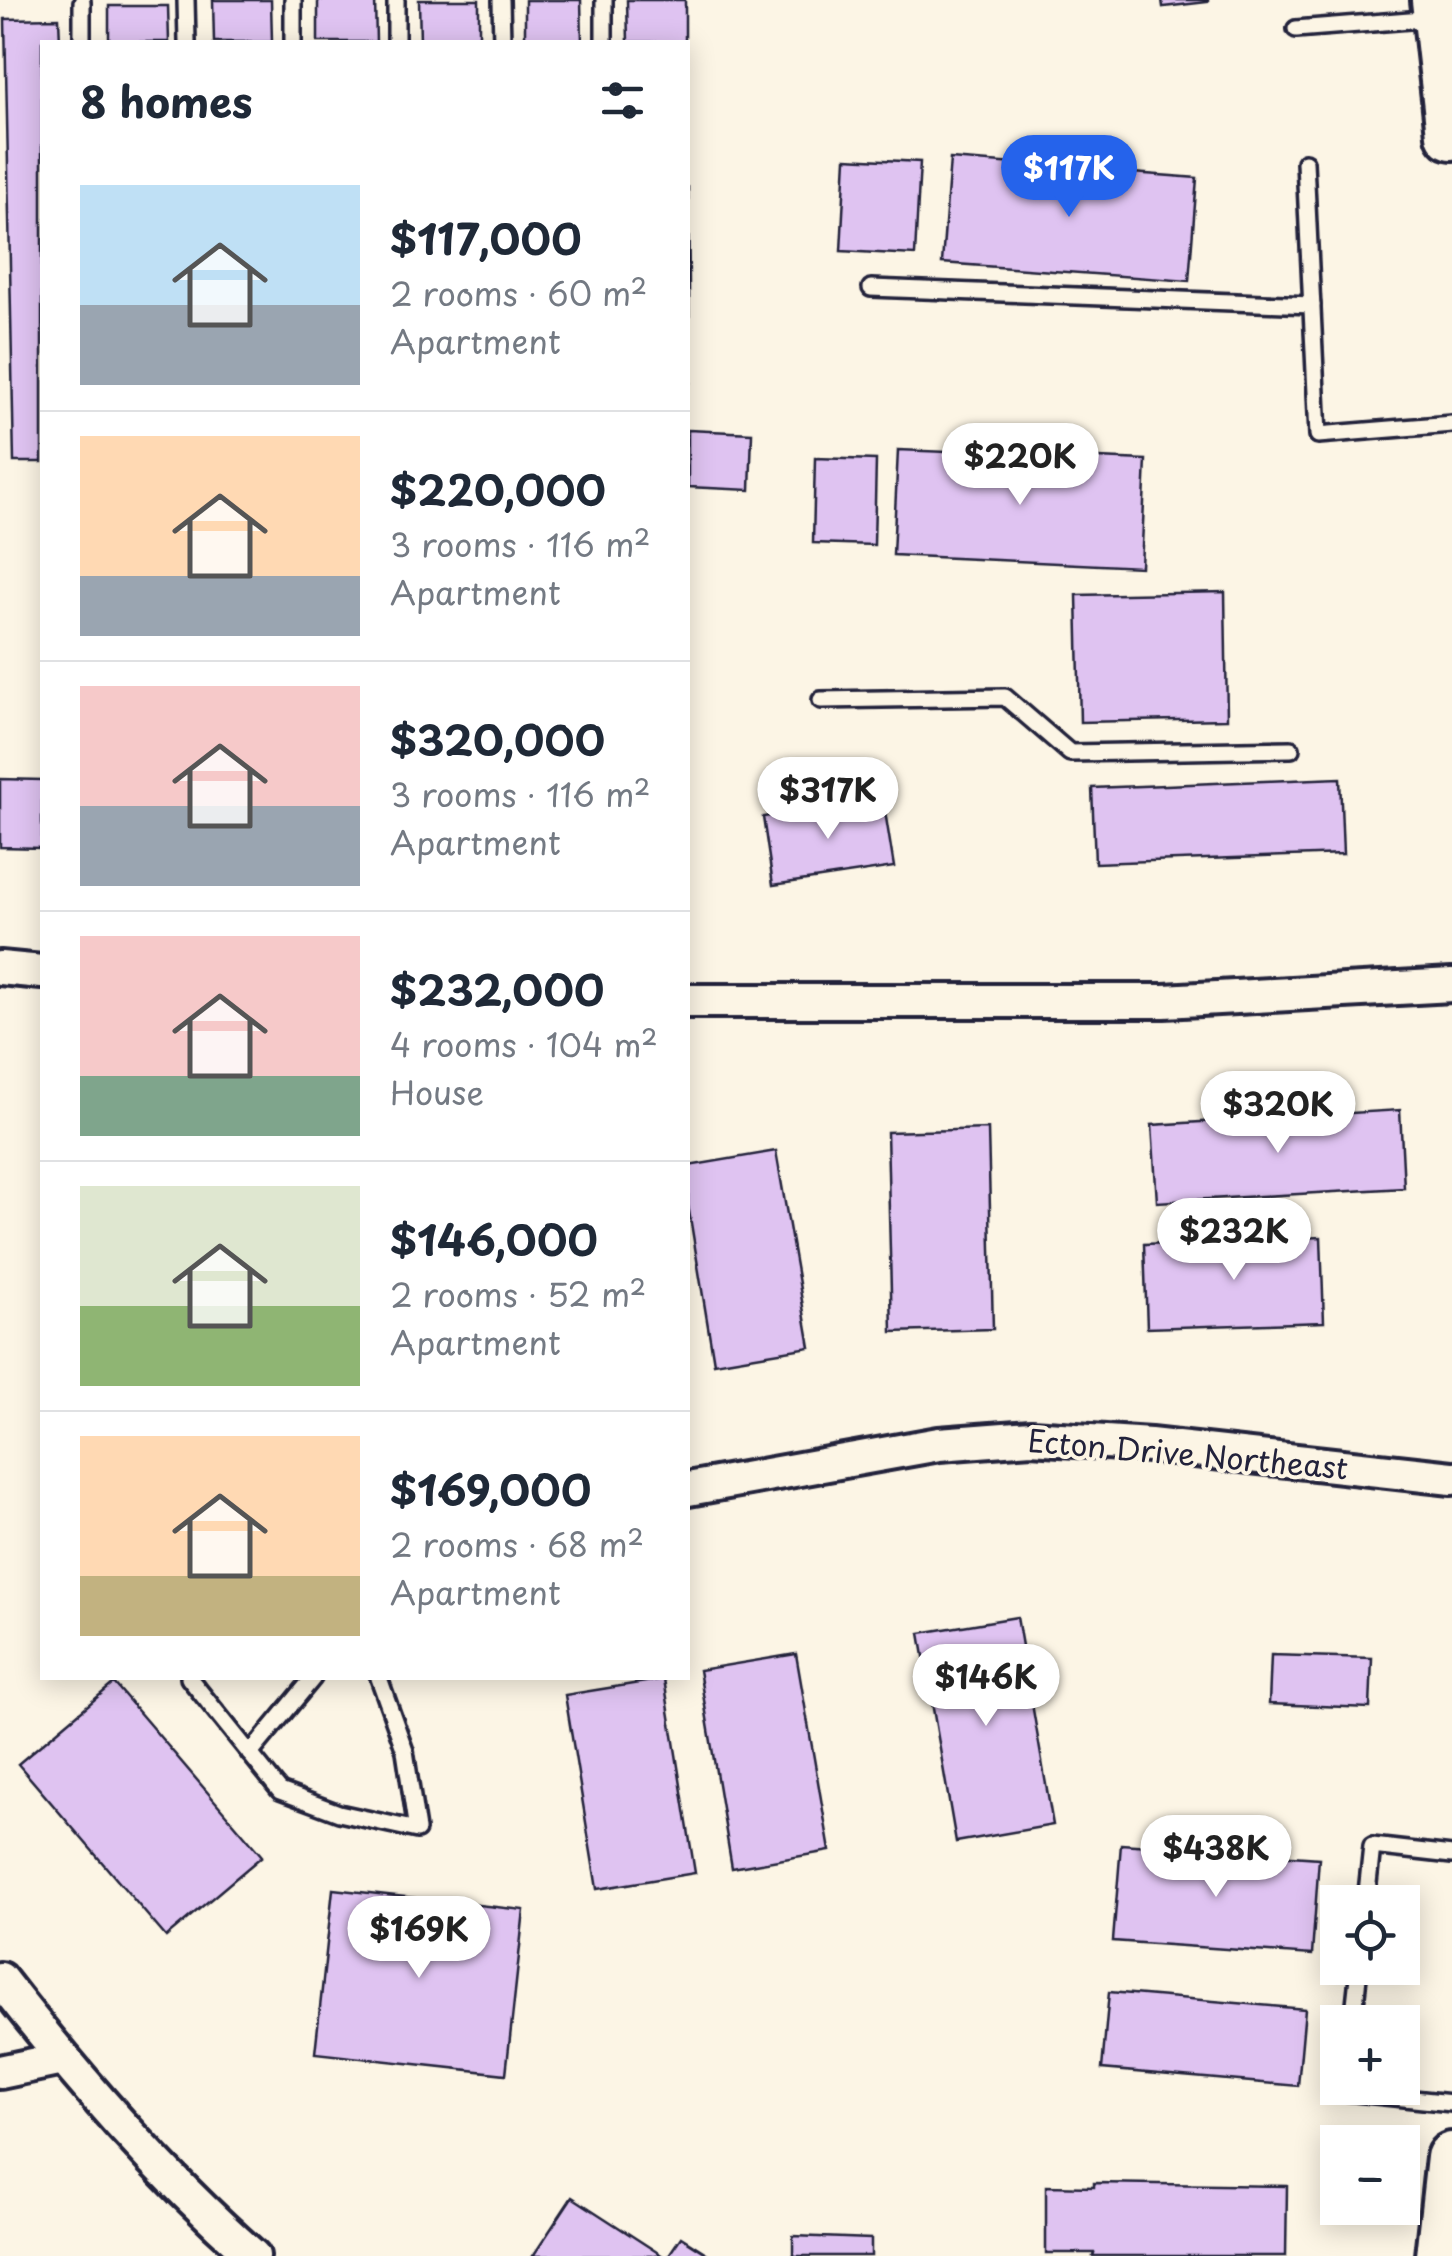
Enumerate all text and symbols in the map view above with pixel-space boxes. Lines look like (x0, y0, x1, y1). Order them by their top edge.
text: 8 homes (80, 69, 253, 132)
icon: filters (595, 73, 650, 128)
pin: $117K (999, 135, 1139, 220)
text: $117K (1023, 143, 1115, 191)
text: $117,000 (390, 206, 582, 269)
icon: home (160, 225, 280, 345)
text: 2 rooms · 60 m² (390, 269, 647, 317)
text: Apartment (390, 317, 561, 365)
pin: $220K (950, 423, 1090, 508)
text: $220K (964, 431, 1076, 479)
text: $220,000 (390, 457, 606, 520)
icon: home (160, 476, 280, 596)
text: 3 rooms · 116 m² (390, 520, 651, 568)
text: Apartment (390, 568, 561, 616)
text: $320,000 (390, 707, 605, 770)
icon: home (160, 726, 280, 846)
pin: $317K (758, 757, 898, 842)
text: $317K (779, 765, 877, 813)
text: 3 rooms · 116 m² (390, 770, 651, 818)
text: Apartment (390, 818, 561, 866)
text: $232,000 (390, 957, 604, 1020)
icon: home (160, 976, 280, 1096)
text: 4 rooms · 104 m² (390, 1020, 658, 1068)
text: House (390, 1068, 484, 1116)
pin: $320K (1208, 1071, 1348, 1156)
text: $320K (1223, 1079, 1333, 1127)
pin: $232K (1164, 1198, 1304, 1283)
text: $232K (1179, 1206, 1289, 1254)
text: $146,000 (390, 1207, 598, 1270)
icon: home (160, 1226, 280, 1346)
text: 2 rooms · 52 m² (390, 1270, 646, 1318)
text: Apartment (390, 1318, 561, 1366)
street label: Ecton Drive Northeast (1026, 1417, 1350, 1489)
text: $169,000 (390, 1457, 591, 1520)
icon: home (160, 1476, 280, 1596)
text: 2 rooms · 68 m² (390, 1520, 644, 1568)
text: Apartment (390, 1568, 561, 1616)
pin: $146K (916, 1644, 1056, 1729)
text: $146K (935, 1652, 1037, 1700)
pin: $438K (1146, 1815, 1286, 1900)
text: $438K (1162, 1823, 1270, 1871)
map controls (1320, 1885, 1420, 2225)
button: locate (1320, 1885, 1420, 1985)
pin: $169K (349, 1896, 489, 1981)
text: $169K (369, 1904, 469, 1952)
button: + (1320, 2005, 1420, 2105)
button: − (1320, 2125, 1420, 2225)

